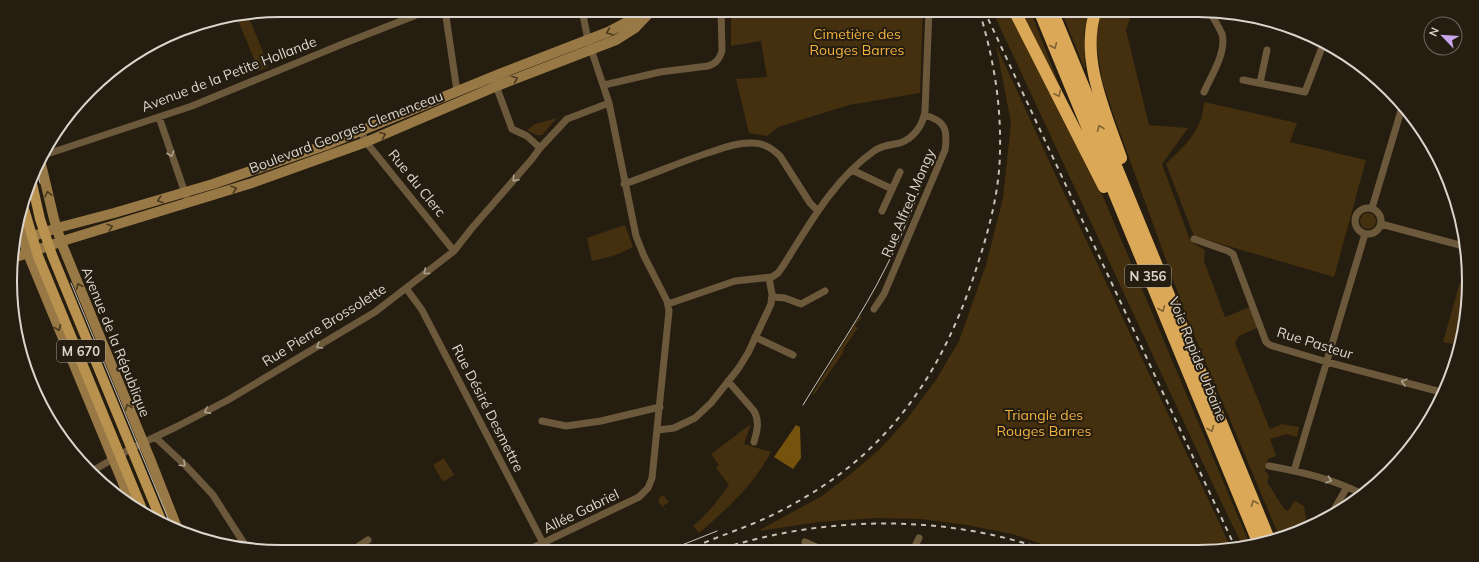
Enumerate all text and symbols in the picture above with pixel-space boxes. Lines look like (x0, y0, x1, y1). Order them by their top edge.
north arrow (1423, 16, 1463, 56)
park label: Cimetière des Rouges Barres (810, 25, 904, 59)
text: N (1426, 25, 1442, 38)
one-way arrow (605, 27, 612, 35)
street label: Avenue de la Petite Hollande (139, 32, 319, 116)
one-way arrow (1049, 42, 1057, 50)
one-way arrow (511, 76, 519, 84)
street label: Boulevard Georges Clemenceau (247, 87, 445, 177)
one-way arrow (1053, 90, 1061, 98)
one-way arrow (1097, 124, 1105, 131)
one-way arrow (379, 132, 386, 140)
street label: Rue du Clerc (384, 146, 450, 220)
street label: Rue Alfred Mongy (877, 146, 939, 260)
one-way arrow (167, 150, 175, 157)
one-way arrow (513, 174, 520, 181)
one-way arrow (231, 185, 238, 194)
one-way arrow (44, 191, 52, 197)
one-way arrow (156, 195, 163, 204)
one-way arrow (106, 223, 113, 232)
street label: Avenue de la République (78, 264, 154, 420)
road number: N 356 (1125, 265, 1171, 287)
one-way arrow (423, 268, 430, 275)
street label: Rue Pierre Brossolette (259, 279, 389, 371)
one-way arrow (75, 283, 83, 290)
street label: Voie Rapide Urbaine (1165, 294, 1231, 424)
one-way arrow (1157, 305, 1165, 312)
street label: Rue Pasteur (1275, 323, 1356, 363)
one-way arrow (54, 324, 62, 331)
road number: M 670 (57, 340, 105, 362)
one-way arrow (316, 341, 323, 348)
street label: Rue Désiré Desmettre (448, 341, 528, 475)
one-way arrow (1400, 378, 1407, 387)
one-way arrow (125, 403, 133, 410)
one-way arrow (204, 406, 211, 414)
park label: Triangle des Rouges Barres (997, 406, 1091, 440)
one-way arrow (1206, 426, 1214, 433)
one-way arrow (178, 459, 186, 467)
one-way arrow (1325, 475, 1332, 484)
street label: Allée Gabriel (540, 485, 622, 537)
one-way arrow (1251, 499, 1259, 507)

